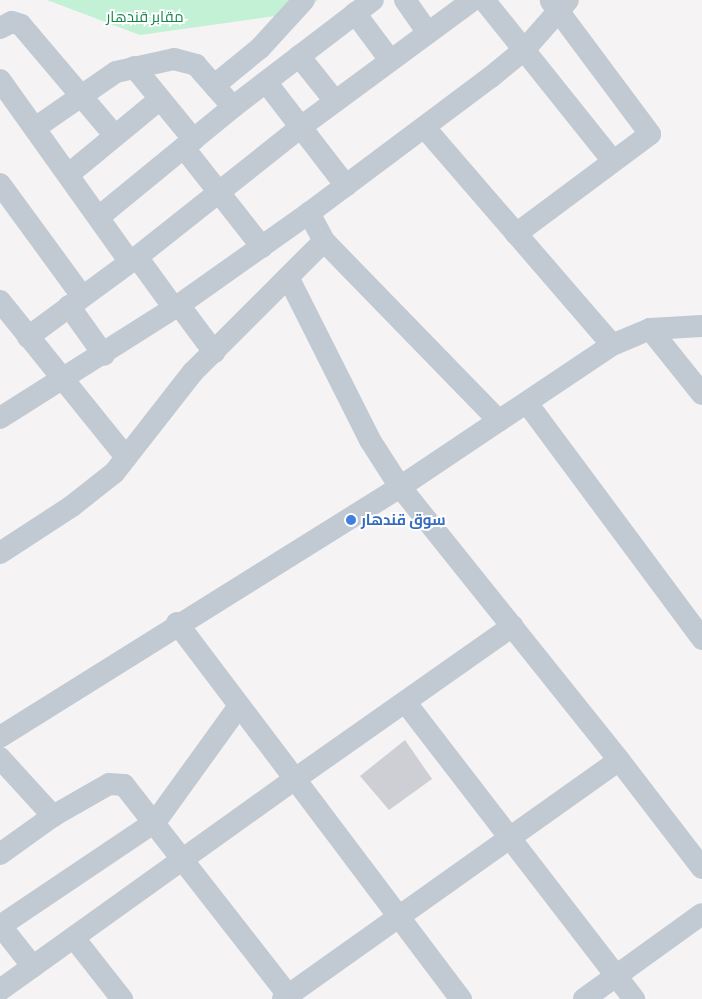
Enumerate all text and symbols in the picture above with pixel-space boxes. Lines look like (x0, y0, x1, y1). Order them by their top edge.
park label: مقابر قندهار (106, 8, 184, 26)
place label: سوق قندهار (361, 511, 446, 529)
marker: سوق قندهار (345, 514, 357, 526)

